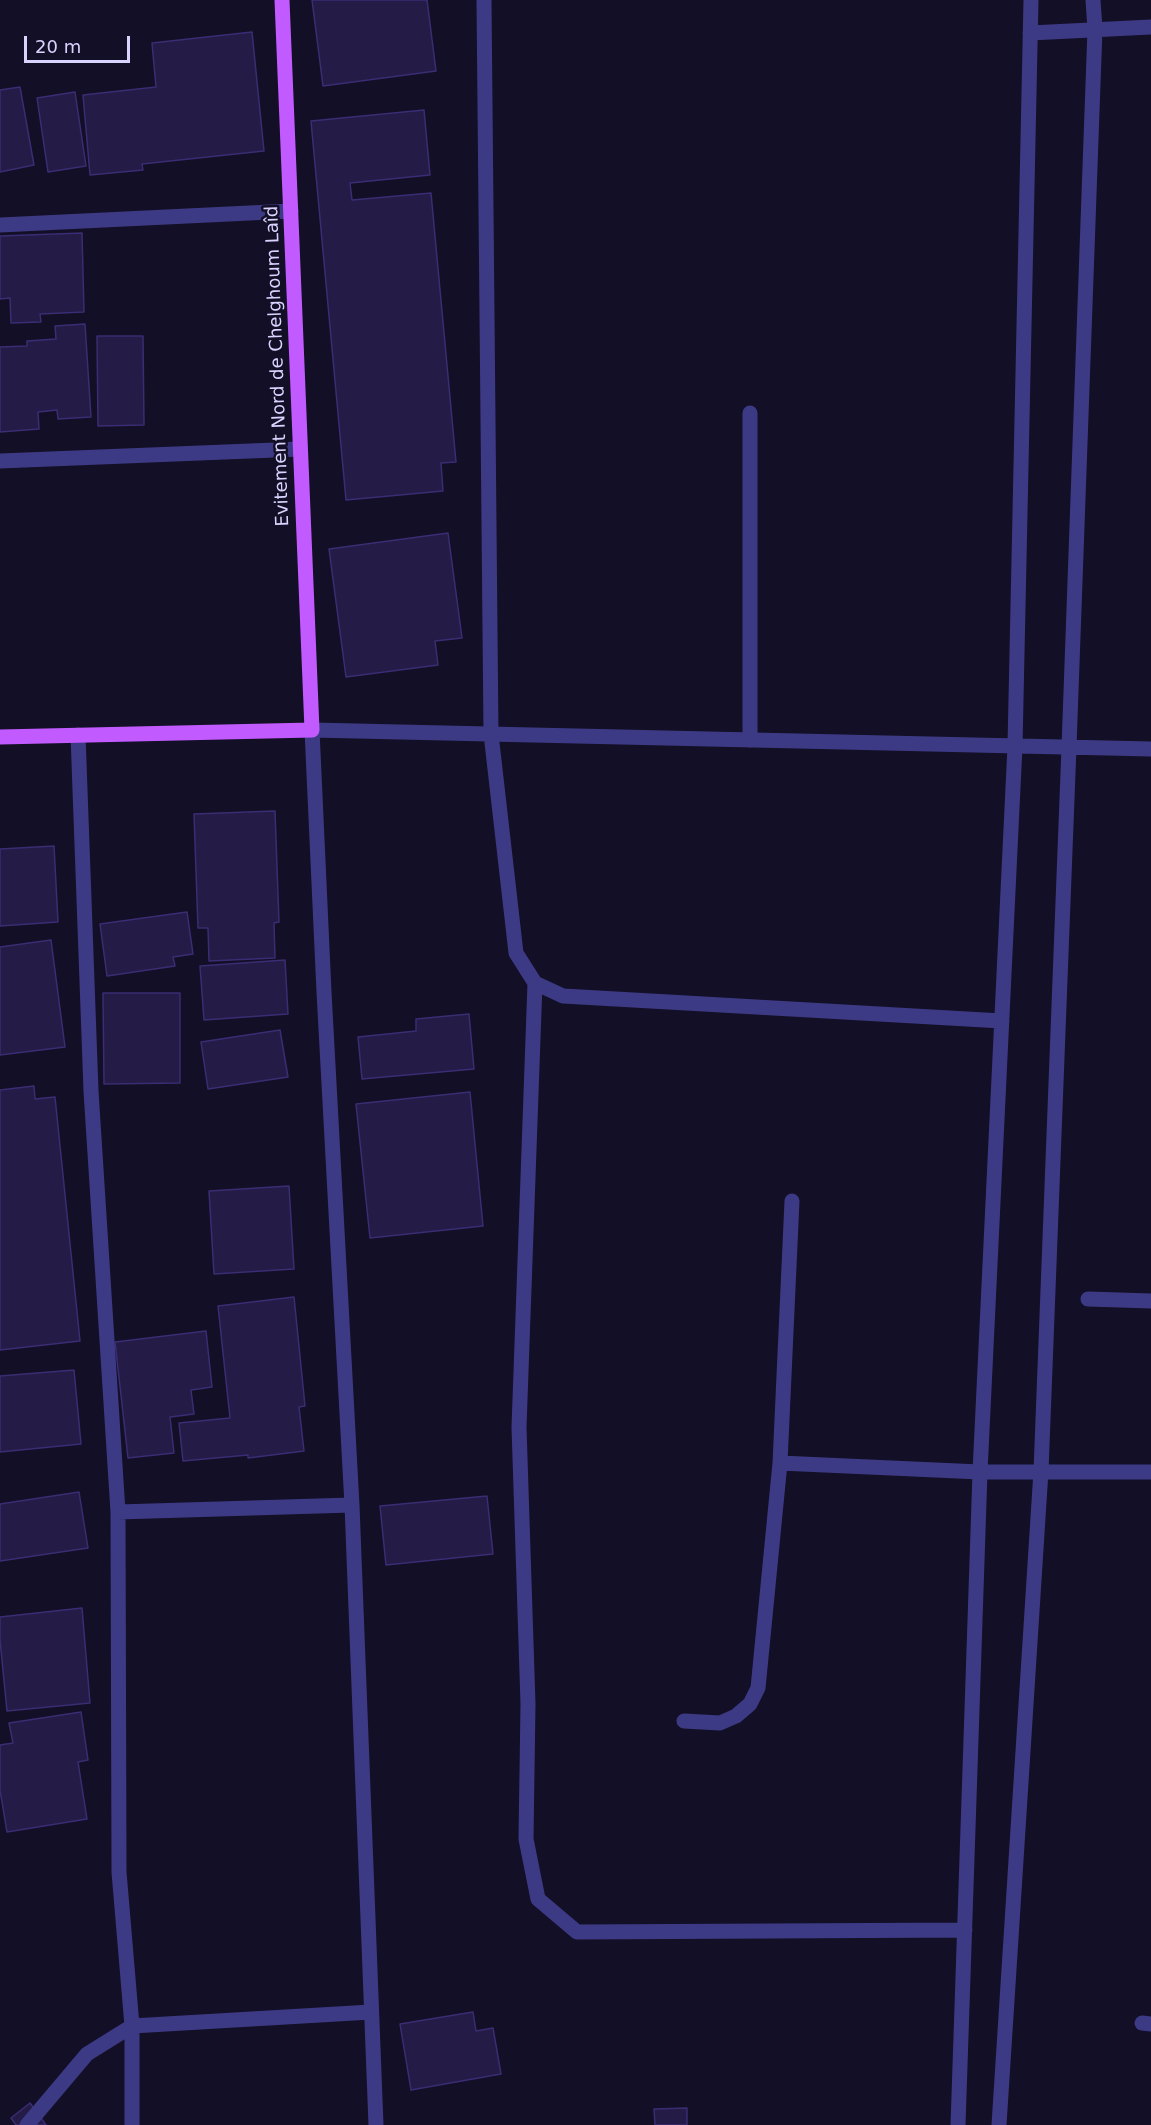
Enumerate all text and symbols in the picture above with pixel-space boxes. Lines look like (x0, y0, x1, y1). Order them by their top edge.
scale bar (27, 24, 134, 62)
text: 20 m (35, 36, 81, 57)
street label: Evitement Nord de Chelghoum Laîd (262, 205, 294, 527)

